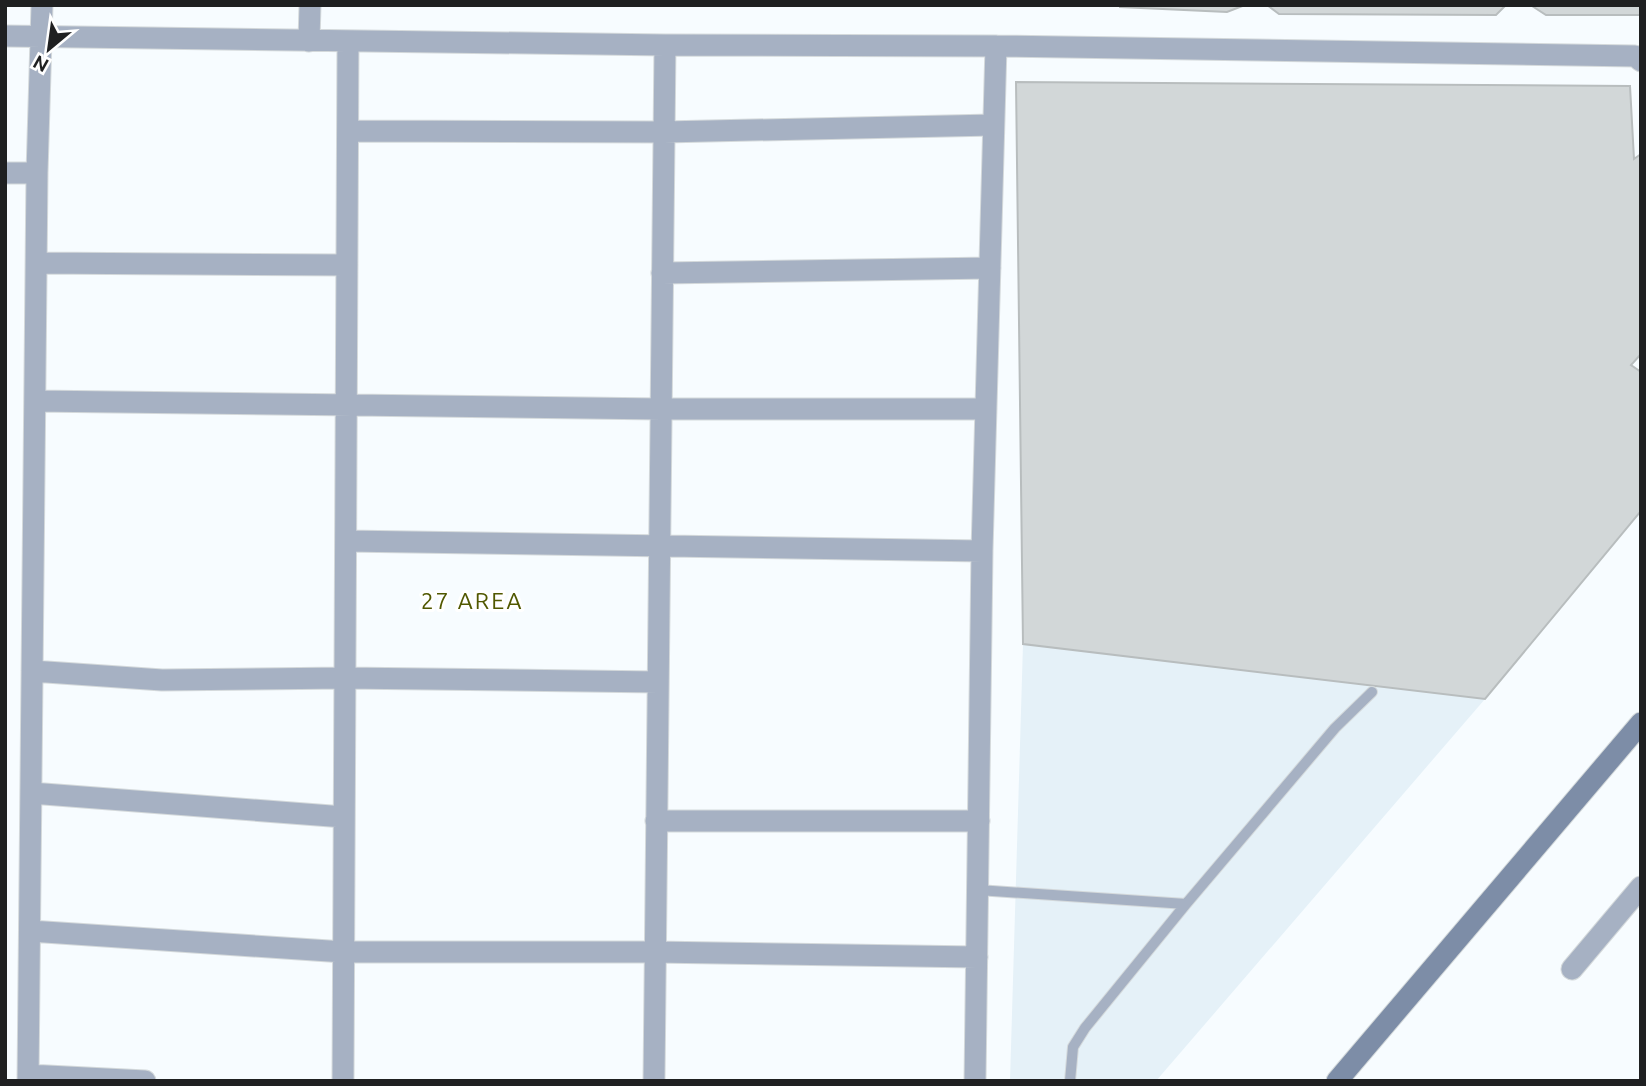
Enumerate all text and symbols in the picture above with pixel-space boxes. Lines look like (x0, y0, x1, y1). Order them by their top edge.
north arrow (14, 14, 84, 84)
text: N (29, 51, 52, 77)
district label: 27 AREA (421, 588, 523, 613)

